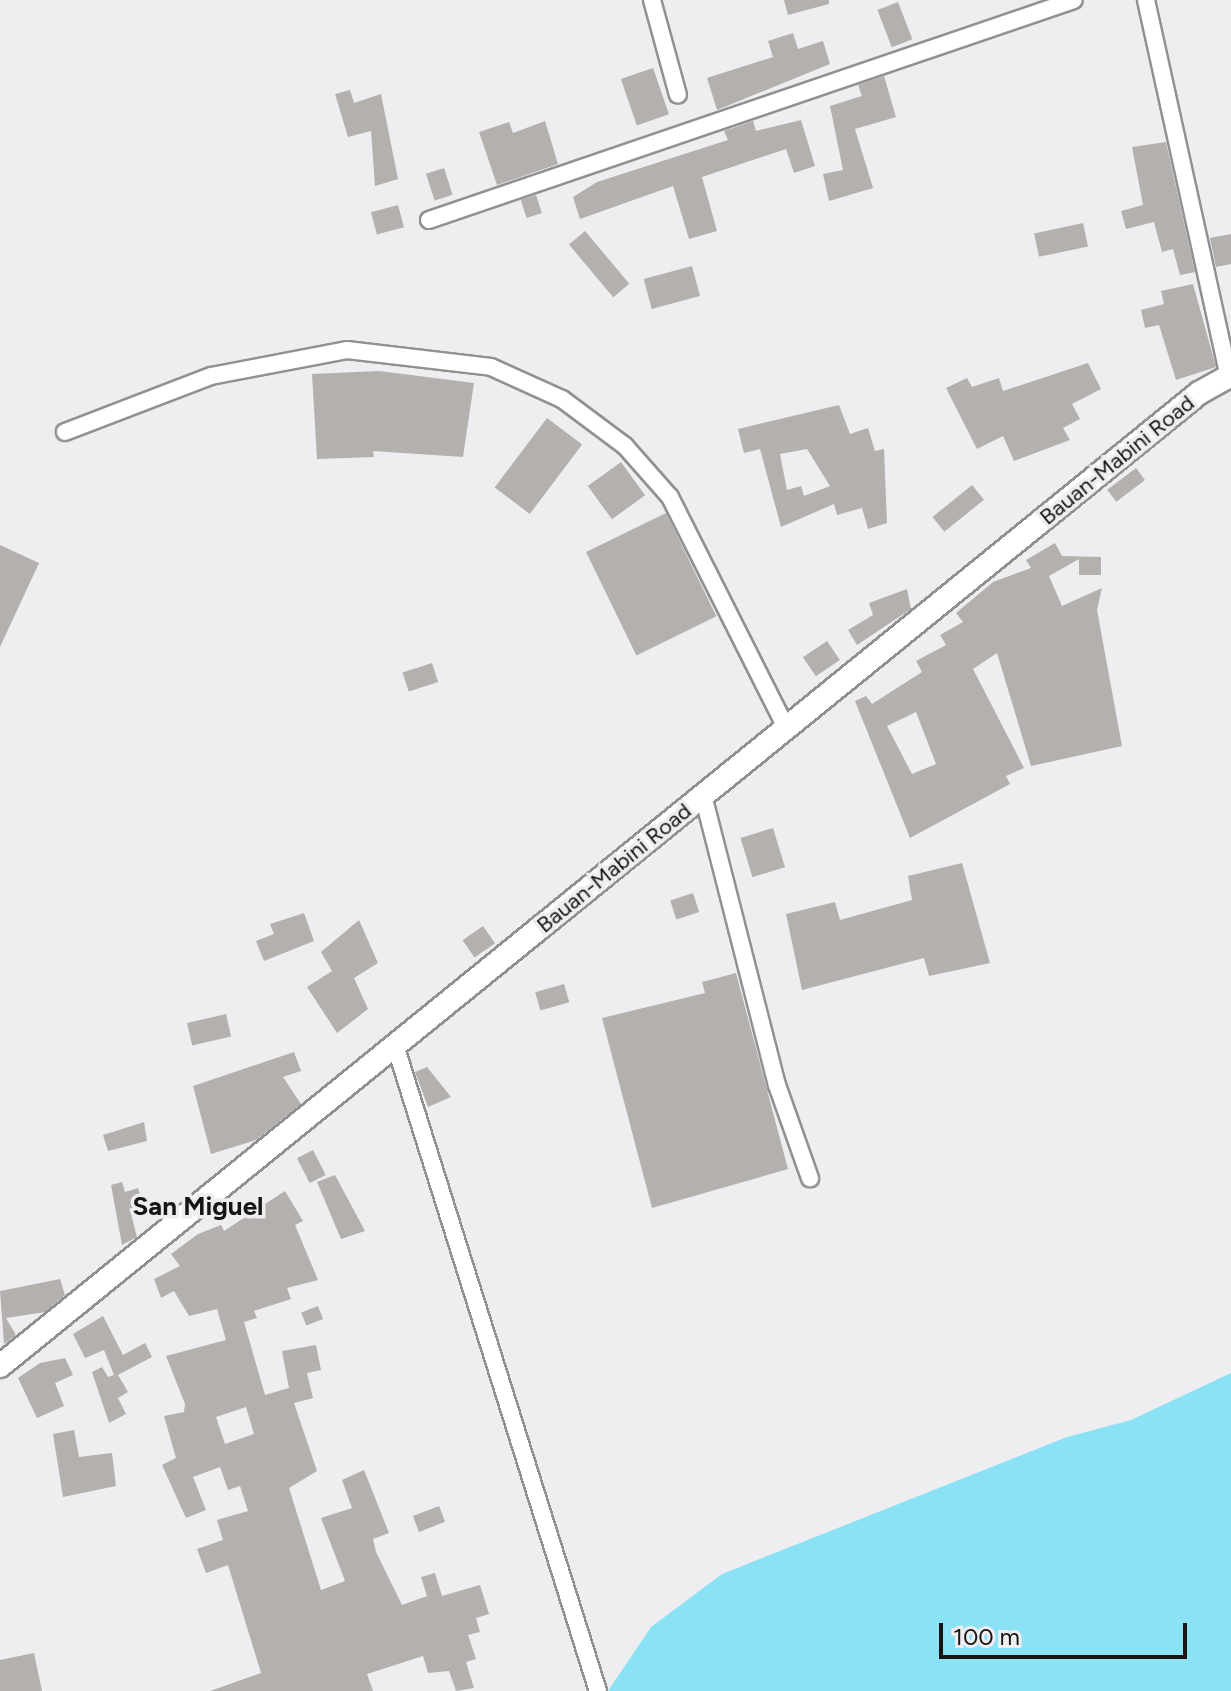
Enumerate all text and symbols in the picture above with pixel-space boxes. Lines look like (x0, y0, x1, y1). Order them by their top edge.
street label: Bauan-Mabini Road (1035, 390, 1199, 530)
street label: Bauan-Mabini Road (532, 798, 696, 938)
district label: San Miguel (133, 1191, 263, 1223)
scale bar (943, 1607, 1191, 1657)
text: 100 m (953, 1622, 1020, 1651)

